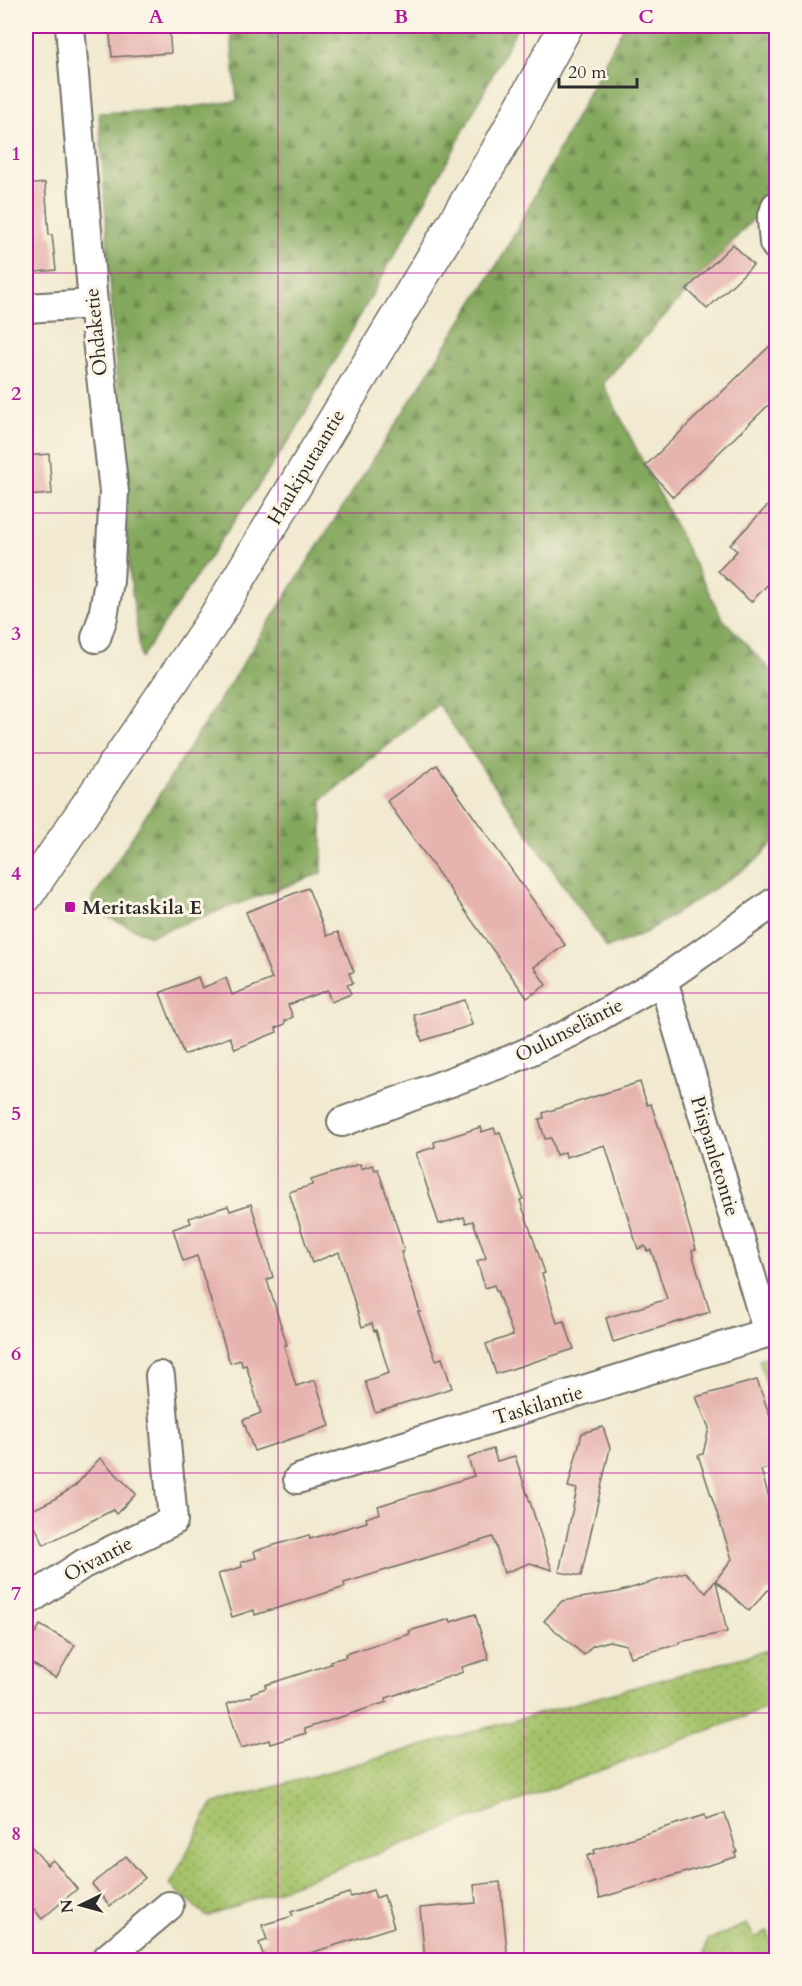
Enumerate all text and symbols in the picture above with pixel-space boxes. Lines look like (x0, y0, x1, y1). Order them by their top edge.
text: A (148, 3, 164, 30)
text: B (394, 3, 408, 30)
text: C (638, 3, 654, 30)
scale bar (559, 51, 637, 89)
text: 20 m (568, 60, 607, 85)
text: 1 (11, 140, 21, 167)
street label: Ohdaketie (78, 287, 114, 377)
text: 2 (11, 380, 21, 407)
street label: Haukiputaantie (261, 404, 351, 530)
text: 3 (11, 620, 21, 647)
text: 4 (11, 860, 21, 887)
place label: Meritaskila E (82, 894, 202, 921)
marker: Meritaskila E (63, 900, 77, 914)
street label: Oulunseläntie (510, 991, 628, 1069)
street label: Piispanletontie (684, 1093, 746, 1219)
text: 5 (11, 1100, 21, 1127)
text: 6 (11, 1340, 21, 1367)
street label: Taskilantie (490, 1379, 586, 1431)
street label: Oivantie (59, 1530, 137, 1588)
text: 7 (11, 1580, 21, 1607)
text: 8 (11, 1820, 21, 1847)
north arrow (51, 1875, 111, 1935)
text: N (55, 1898, 79, 1914)

